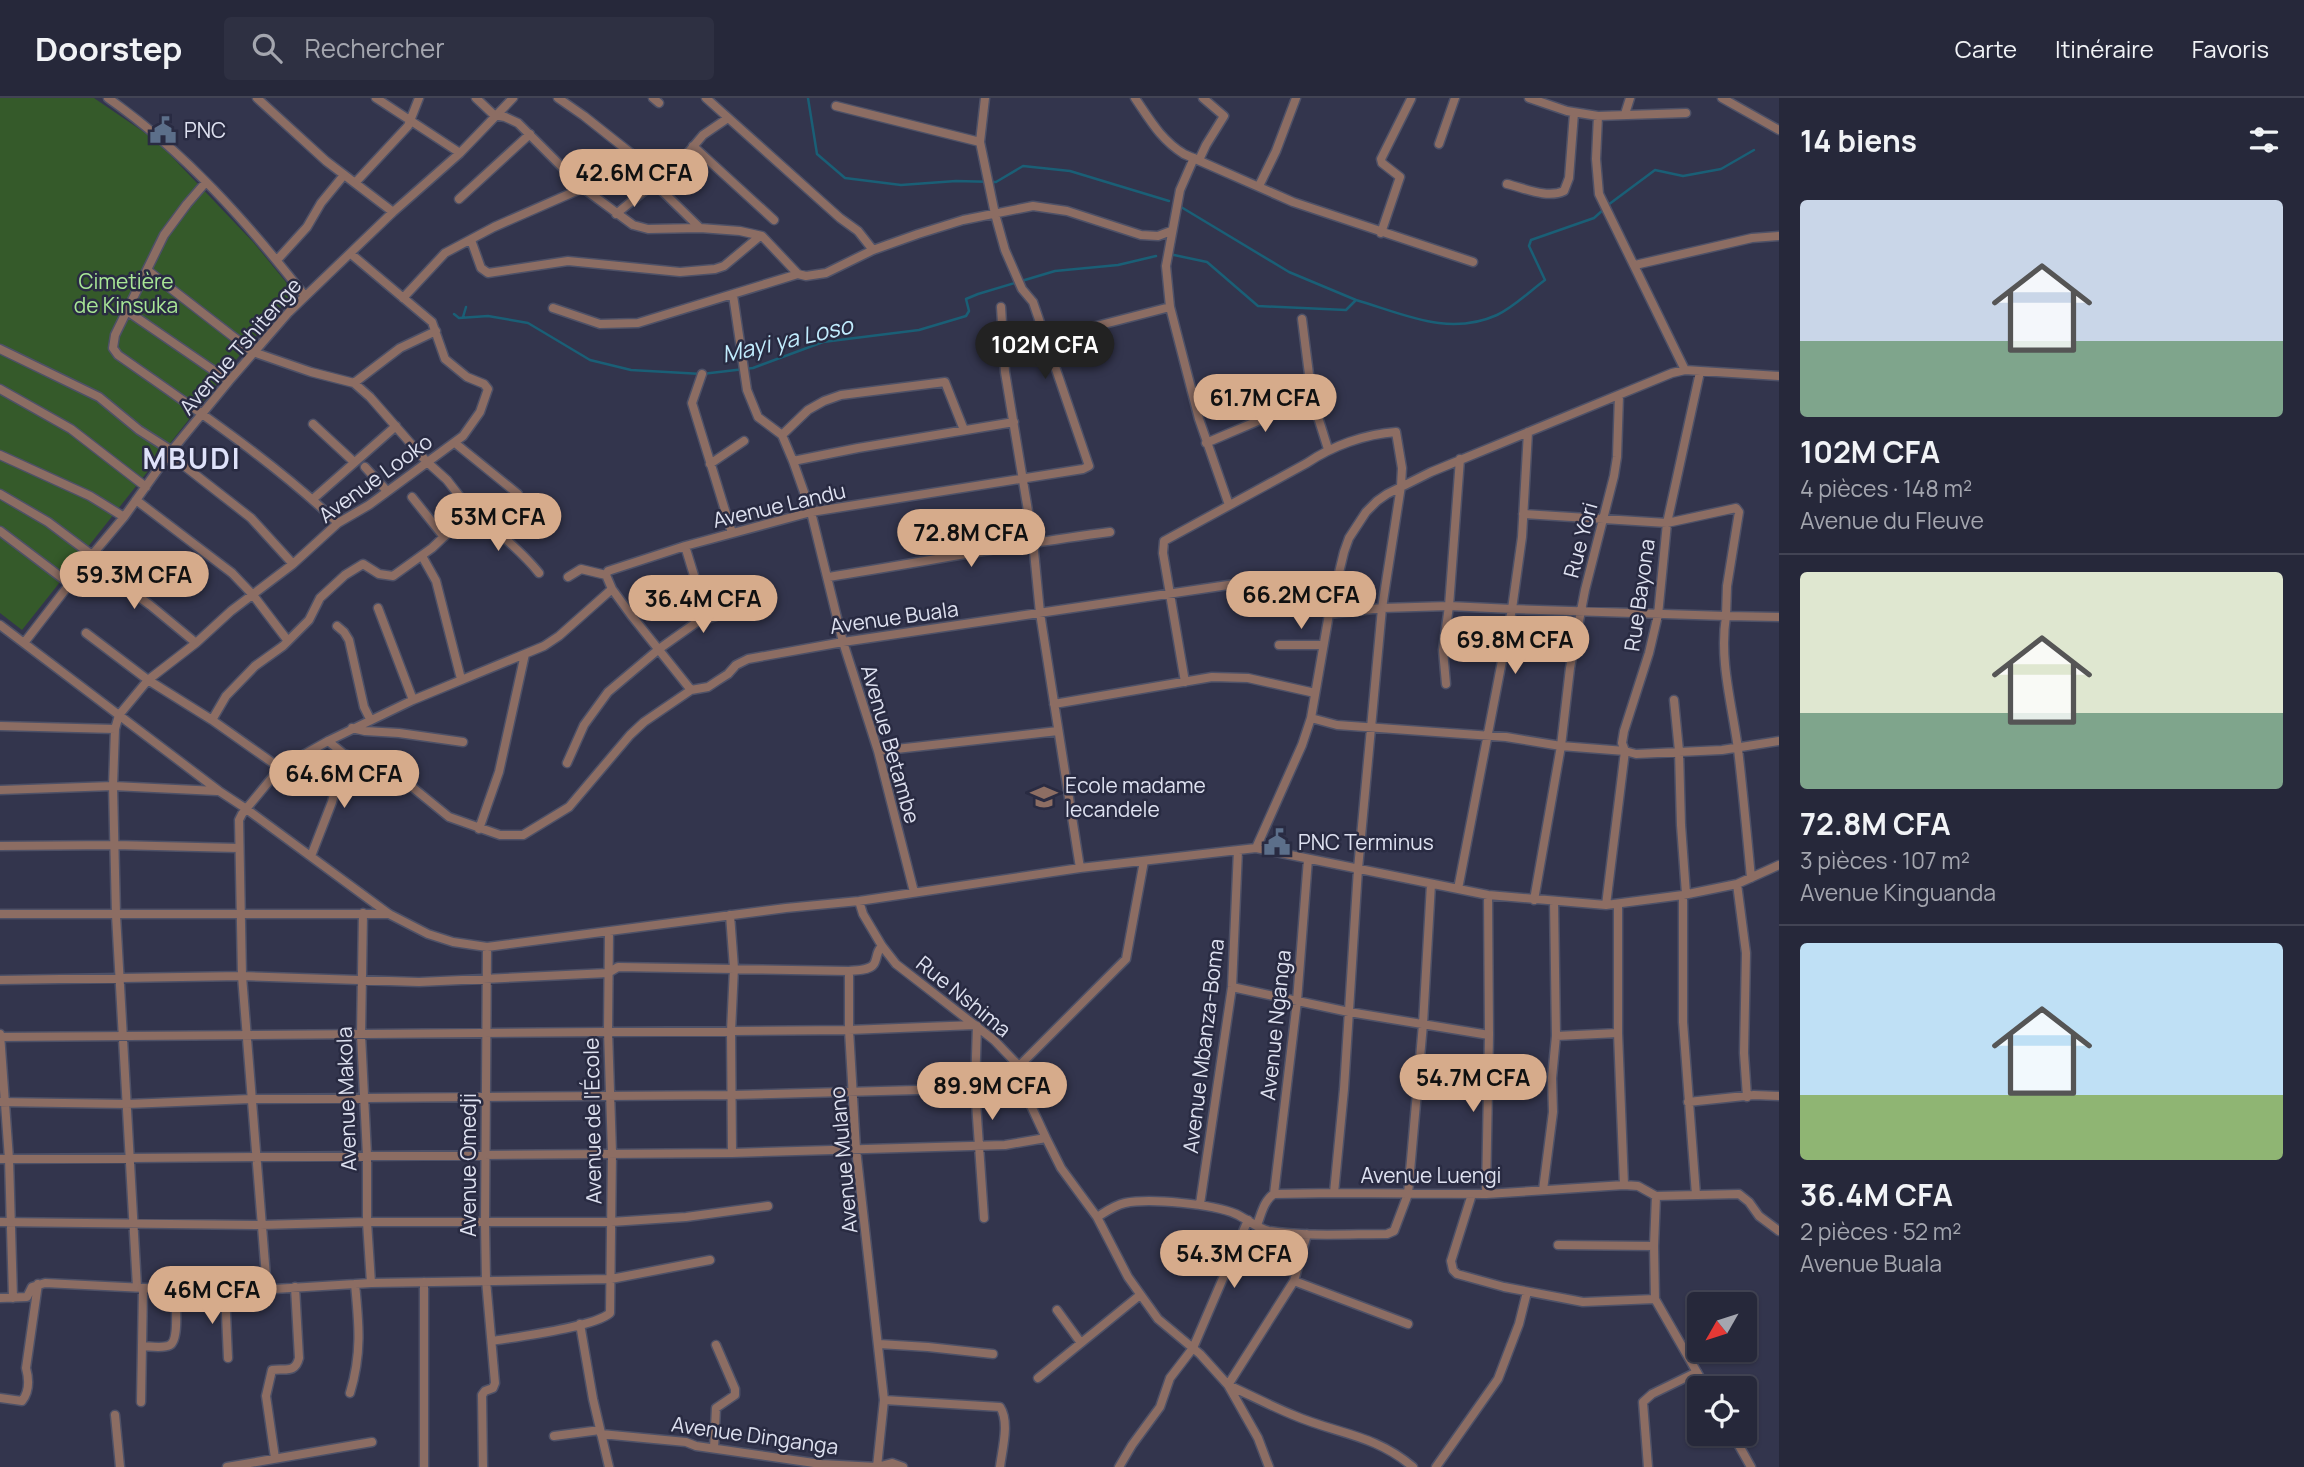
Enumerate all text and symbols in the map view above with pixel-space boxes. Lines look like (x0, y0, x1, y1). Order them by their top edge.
search box (224, 17, 714, 80)
text: Doorstep (35, 26, 182, 71)
icon: search (248, 29, 286, 67)
text: Rechercher (304, 30, 445, 66)
text: Carte (1955, 32, 2017, 65)
text: Itinéraire (2055, 32, 2154, 65)
text: Favoris (2192, 32, 2269, 65)
public building icon: PNC (148, 115, 178, 145)
place label: PNC (184, 116, 226, 144)
text: 14 biens (1800, 120, 1917, 161)
icon: filters (2245, 121, 2283, 159)
pin: 42.6M CFA (554, 150, 714, 209)
text: 42.6M CFA (575, 156, 693, 188)
icon: home (1979, 245, 2105, 371)
park label: Cimetière de Kinsuka (74, 267, 178, 319)
street label: Avenue Tshitenge (173, 272, 307, 420)
water label: Mayi ya Loso (718, 308, 857, 370)
pin: 102M CFA (973, 322, 1117, 381)
text: 102M CFA (991, 328, 1099, 360)
pin: 61.7M CFA (1185, 374, 1345, 434)
text: 61.7M CFA (1210, 381, 1320, 413)
street label: Avenue Looko (312, 427, 438, 529)
text: 102M CFA (1800, 431, 1940, 472)
district label: MBUDI (142, 439, 242, 477)
text: 4 pièces · 148 m² (1800, 472, 1972, 504)
street label: Avenue Landu (710, 476, 848, 534)
pin: 53M CFA (433, 494, 563, 553)
street label: Rue Yori (1557, 499, 1603, 581)
text: 53M CFA (450, 500, 546, 532)
text: Avenue du Fleuve (1800, 504, 1984, 536)
pin: 72.8M CFA (891, 510, 1051, 569)
text: 72.8M CFA (913, 516, 1029, 548)
street label: Rue Bayona (1617, 537, 1661, 653)
pin: 59.3M CFA (54, 552, 214, 611)
text: 59.3M CFA (76, 558, 192, 590)
pin: 66.2M CFA (1221, 572, 1381, 631)
pin: 36.4M CFA (623, 575, 783, 635)
text: 66.2M CFA (1242, 578, 1360, 610)
text: 36.4M CFA (644, 582, 762, 614)
street label: Avenue Buala (828, 594, 960, 640)
pin: 69.8M CFA (1435, 616, 1595, 676)
icon: home (1979, 617, 2105, 743)
text: 69.8M CFA (1456, 623, 1574, 655)
street label: Avenue Betambe (855, 661, 927, 827)
pin: 64.6M CFA (264, 750, 424, 810)
text: 64.6M CFA (285, 757, 403, 789)
place label: Ecole madame lecandele (1065, 771, 1206, 823)
school or university icon: Ecole madame lecandele (1029, 782, 1059, 812)
text: 72.8M CFA (1800, 803, 1951, 844)
public building icon: PNC Terminus (1262, 827, 1292, 857)
place label: PNC Terminus (1298, 828, 1434, 856)
text: 3 pièces · 107 m² (1800, 844, 1970, 876)
text: Avenue Kinguanda (1800, 876, 1996, 908)
street label: Avenue Mbanza-Boma (1176, 937, 1230, 1155)
street label: Avenue Nganga (1253, 948, 1297, 1102)
street label: Rue Nshima (911, 949, 1017, 1043)
icon: home (1979, 988, 2105, 1114)
street label: Avenue Makola (329, 1026, 363, 1172)
street label: Avenue de l'École (577, 1037, 607, 1205)
pin: 54.7M CFA (1393, 1054, 1553, 1114)
text: 54.7M CFA (1416, 1061, 1530, 1093)
pin: 89.9M CFA (912, 1062, 1072, 1122)
text: 89.9M CFA (933, 1069, 1051, 1101)
street label: Avenue Mulano (823, 1085, 863, 1235)
street label: Avenue Omedji (454, 1093, 482, 1237)
street label: Avenue Luengi (1360, 1161, 1502, 1189)
text: 36.4M CFA (1800, 1174, 1953, 1215)
text: 2 pièces · 52 m² (1800, 1215, 1962, 1247)
pin: 54.3M CFA (1154, 1230, 1314, 1290)
text: 54.3M CFA (1176, 1237, 1292, 1269)
text: Avenue Buala (1800, 1247, 1942, 1279)
pin: 46M CFA (147, 1266, 277, 1326)
text: 46M CFA (164, 1273, 260, 1305)
north arrow (1687, 1292, 1757, 1362)
map controls (1687, 1292, 1757, 1446)
button: locate (1687, 1376, 1757, 1446)
street label: Avenue Dinganga (670, 1409, 840, 1461)

